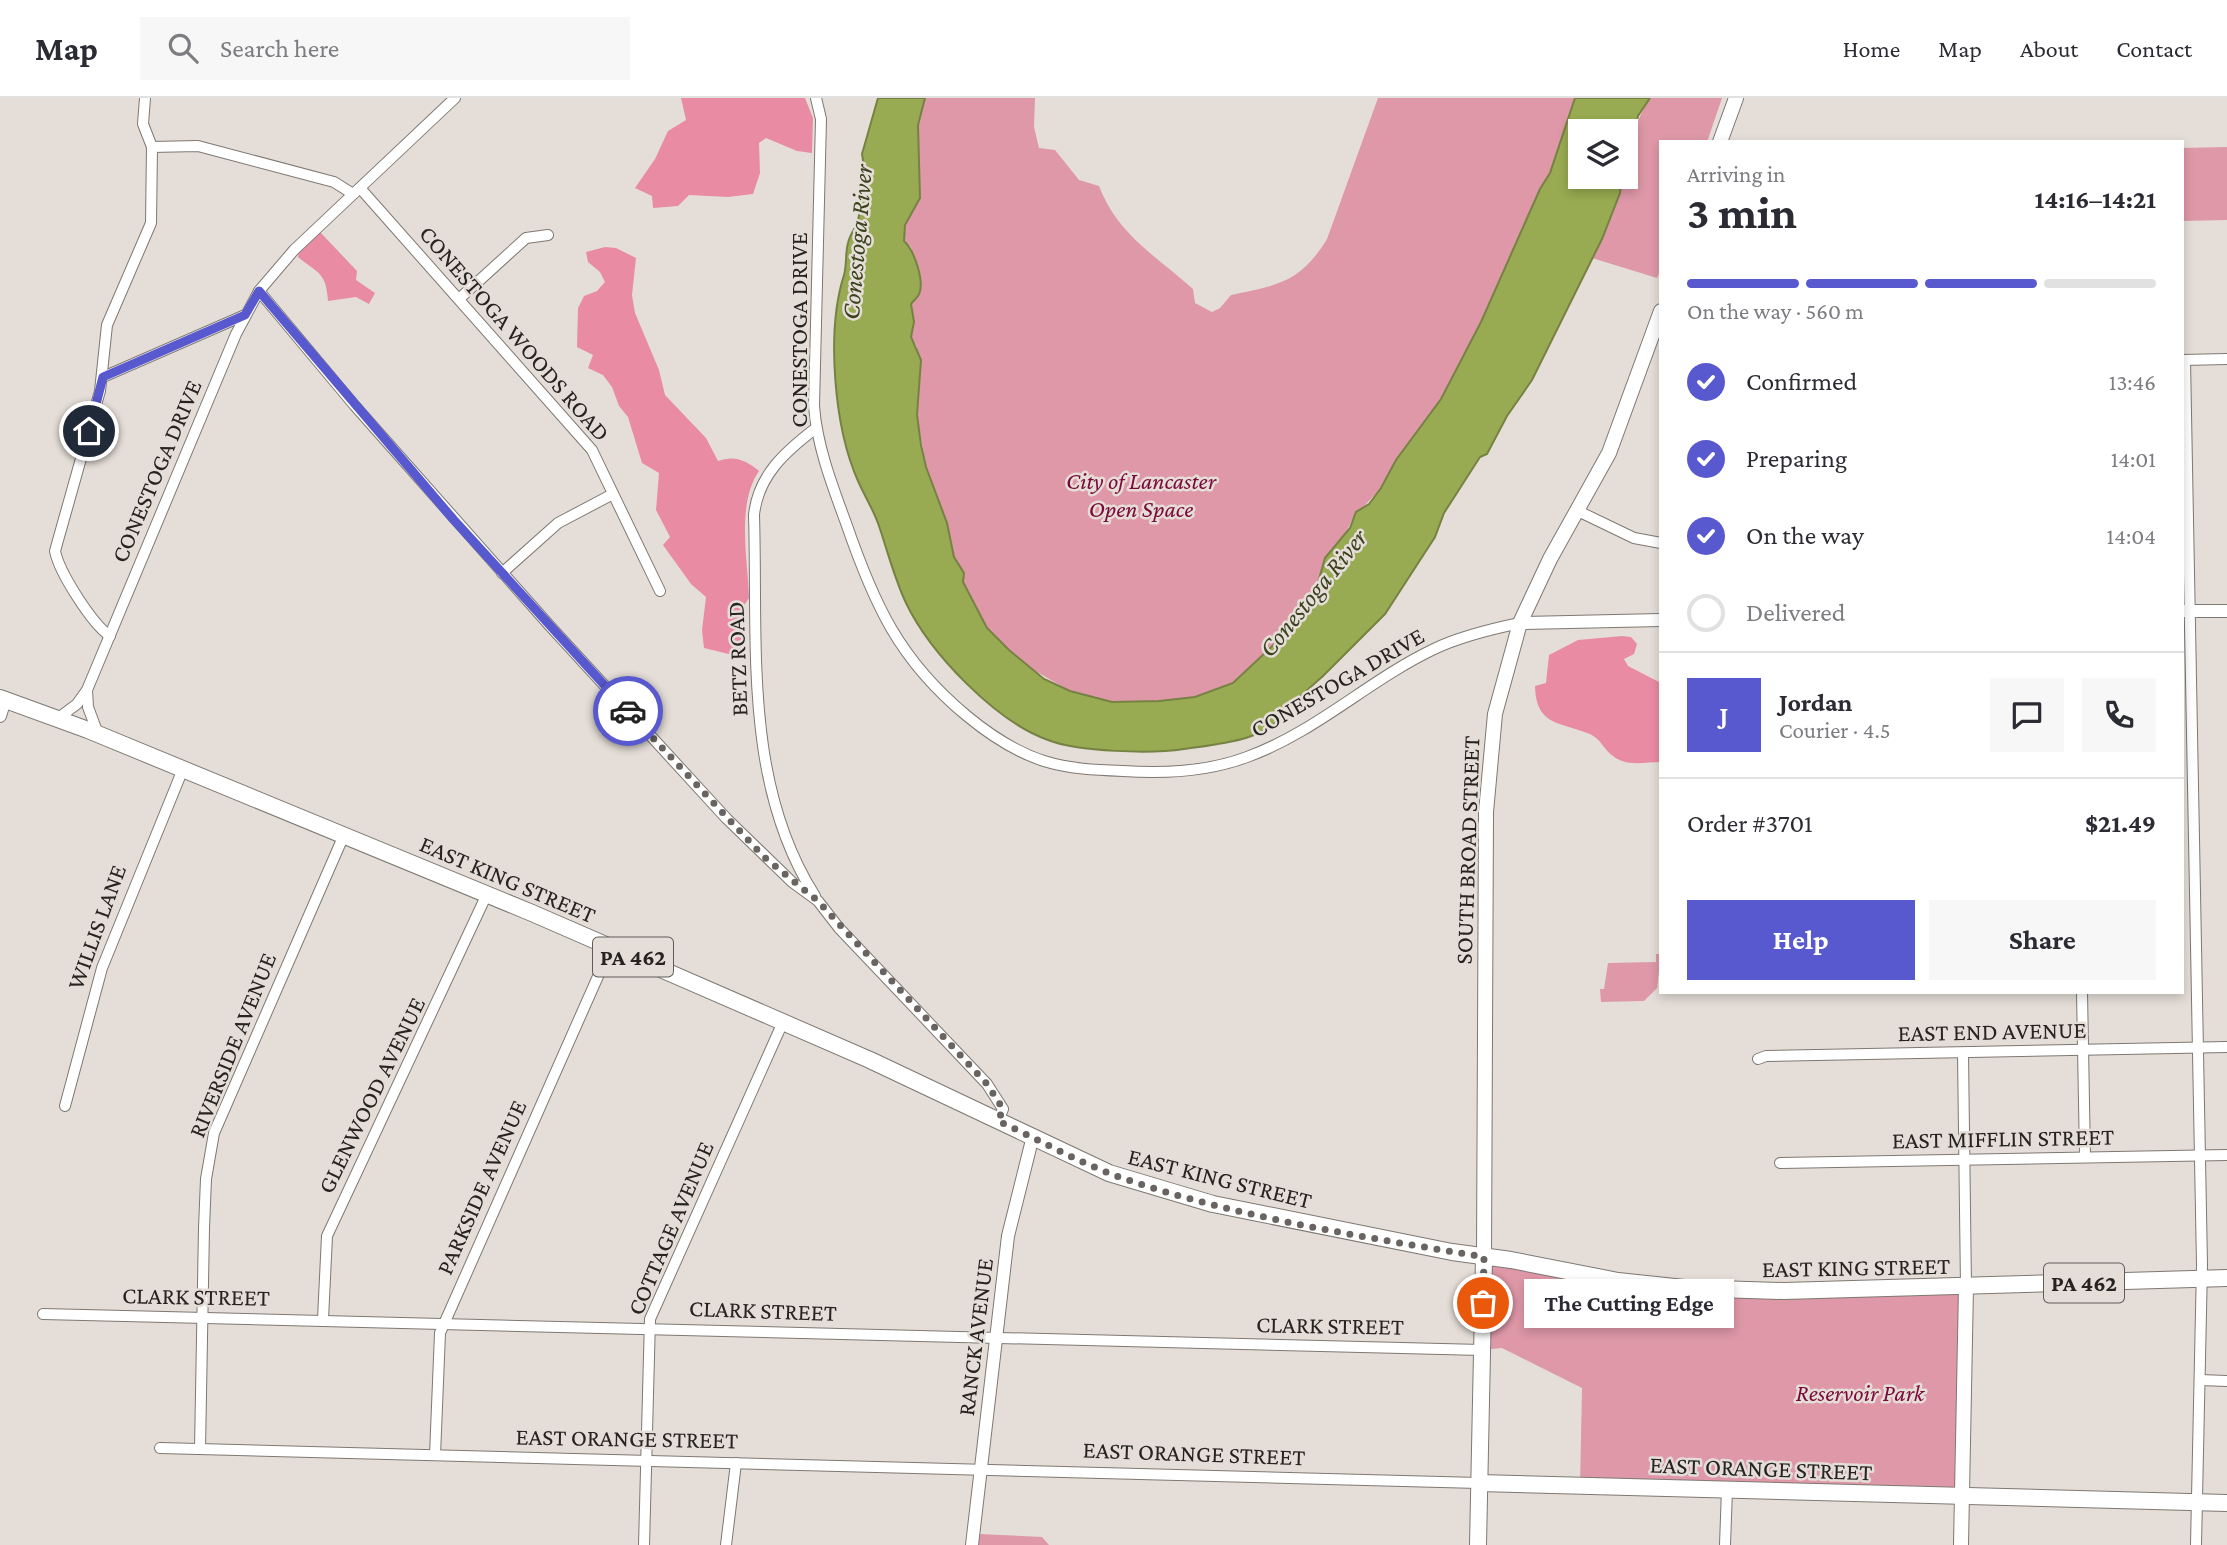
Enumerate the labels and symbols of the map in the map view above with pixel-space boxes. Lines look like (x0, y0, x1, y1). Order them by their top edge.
water label: Conestoga River (836, 162, 878, 321)
street label: CONESTOGA WOODS ROAD (414, 220, 616, 446)
street label: CONESTOGA DRIVE (785, 232, 812, 428)
street label: CONESTOGA DRIVE (105, 376, 207, 566)
pin (59, 401, 119, 461)
park label: City of Lancaster Open Space (1066, 467, 1217, 522)
water label: Conestoga River (1253, 523, 1374, 663)
street label: BETZ ROAD (722, 601, 752, 717)
street label: CONESTOGA DRIVE (1246, 621, 1428, 743)
courier (593, 676, 663, 746)
street label: SOUTH BROAD STREET (1450, 735, 1484, 965)
street label: EAST KING STREET (416, 830, 600, 928)
street label: WILLIS LANE (61, 861, 131, 993)
road number: PA 462 (593, 937, 673, 976)
street label: RIVERSIDE AVENUE (183, 949, 281, 1141)
street label: GLENWOOD AVENUE (312, 993, 430, 1197)
street label: EAST END AVENUE (1897, 1016, 2087, 1046)
street label: PARKSIDE AVENUE (430, 1096, 532, 1278)
street label: EAST MIFFLIN STREET (1892, 1123, 2114, 1153)
street label: COTTAGE AVENUE (621, 1137, 719, 1319)
street label: EAST KING STREET (1125, 1142, 1315, 1214)
street label: EAST KING STREET (1762, 1252, 1950, 1282)
street label: RANCK AVENUE (952, 1257, 998, 1417)
road number: PA 462 (2044, 1264, 2124, 1302)
pin (1453, 1273, 1513, 1333)
callout: The Cutting Edge (1525, 1278, 1735, 1328)
street label: CLARK STREET (122, 1281, 270, 1311)
street label: CLARK STREET (689, 1294, 837, 1326)
street label: CLARK STREET (1256, 1310, 1404, 1340)
park label: Reservoir Park (1796, 1379, 1926, 1406)
street label: EAST ORANGE STREET (515, 1423, 739, 1453)
street label: EAST ORANGE STREET (1082, 1436, 1306, 1470)
street label: EAST ORANGE STREET (1649, 1451, 1873, 1485)

